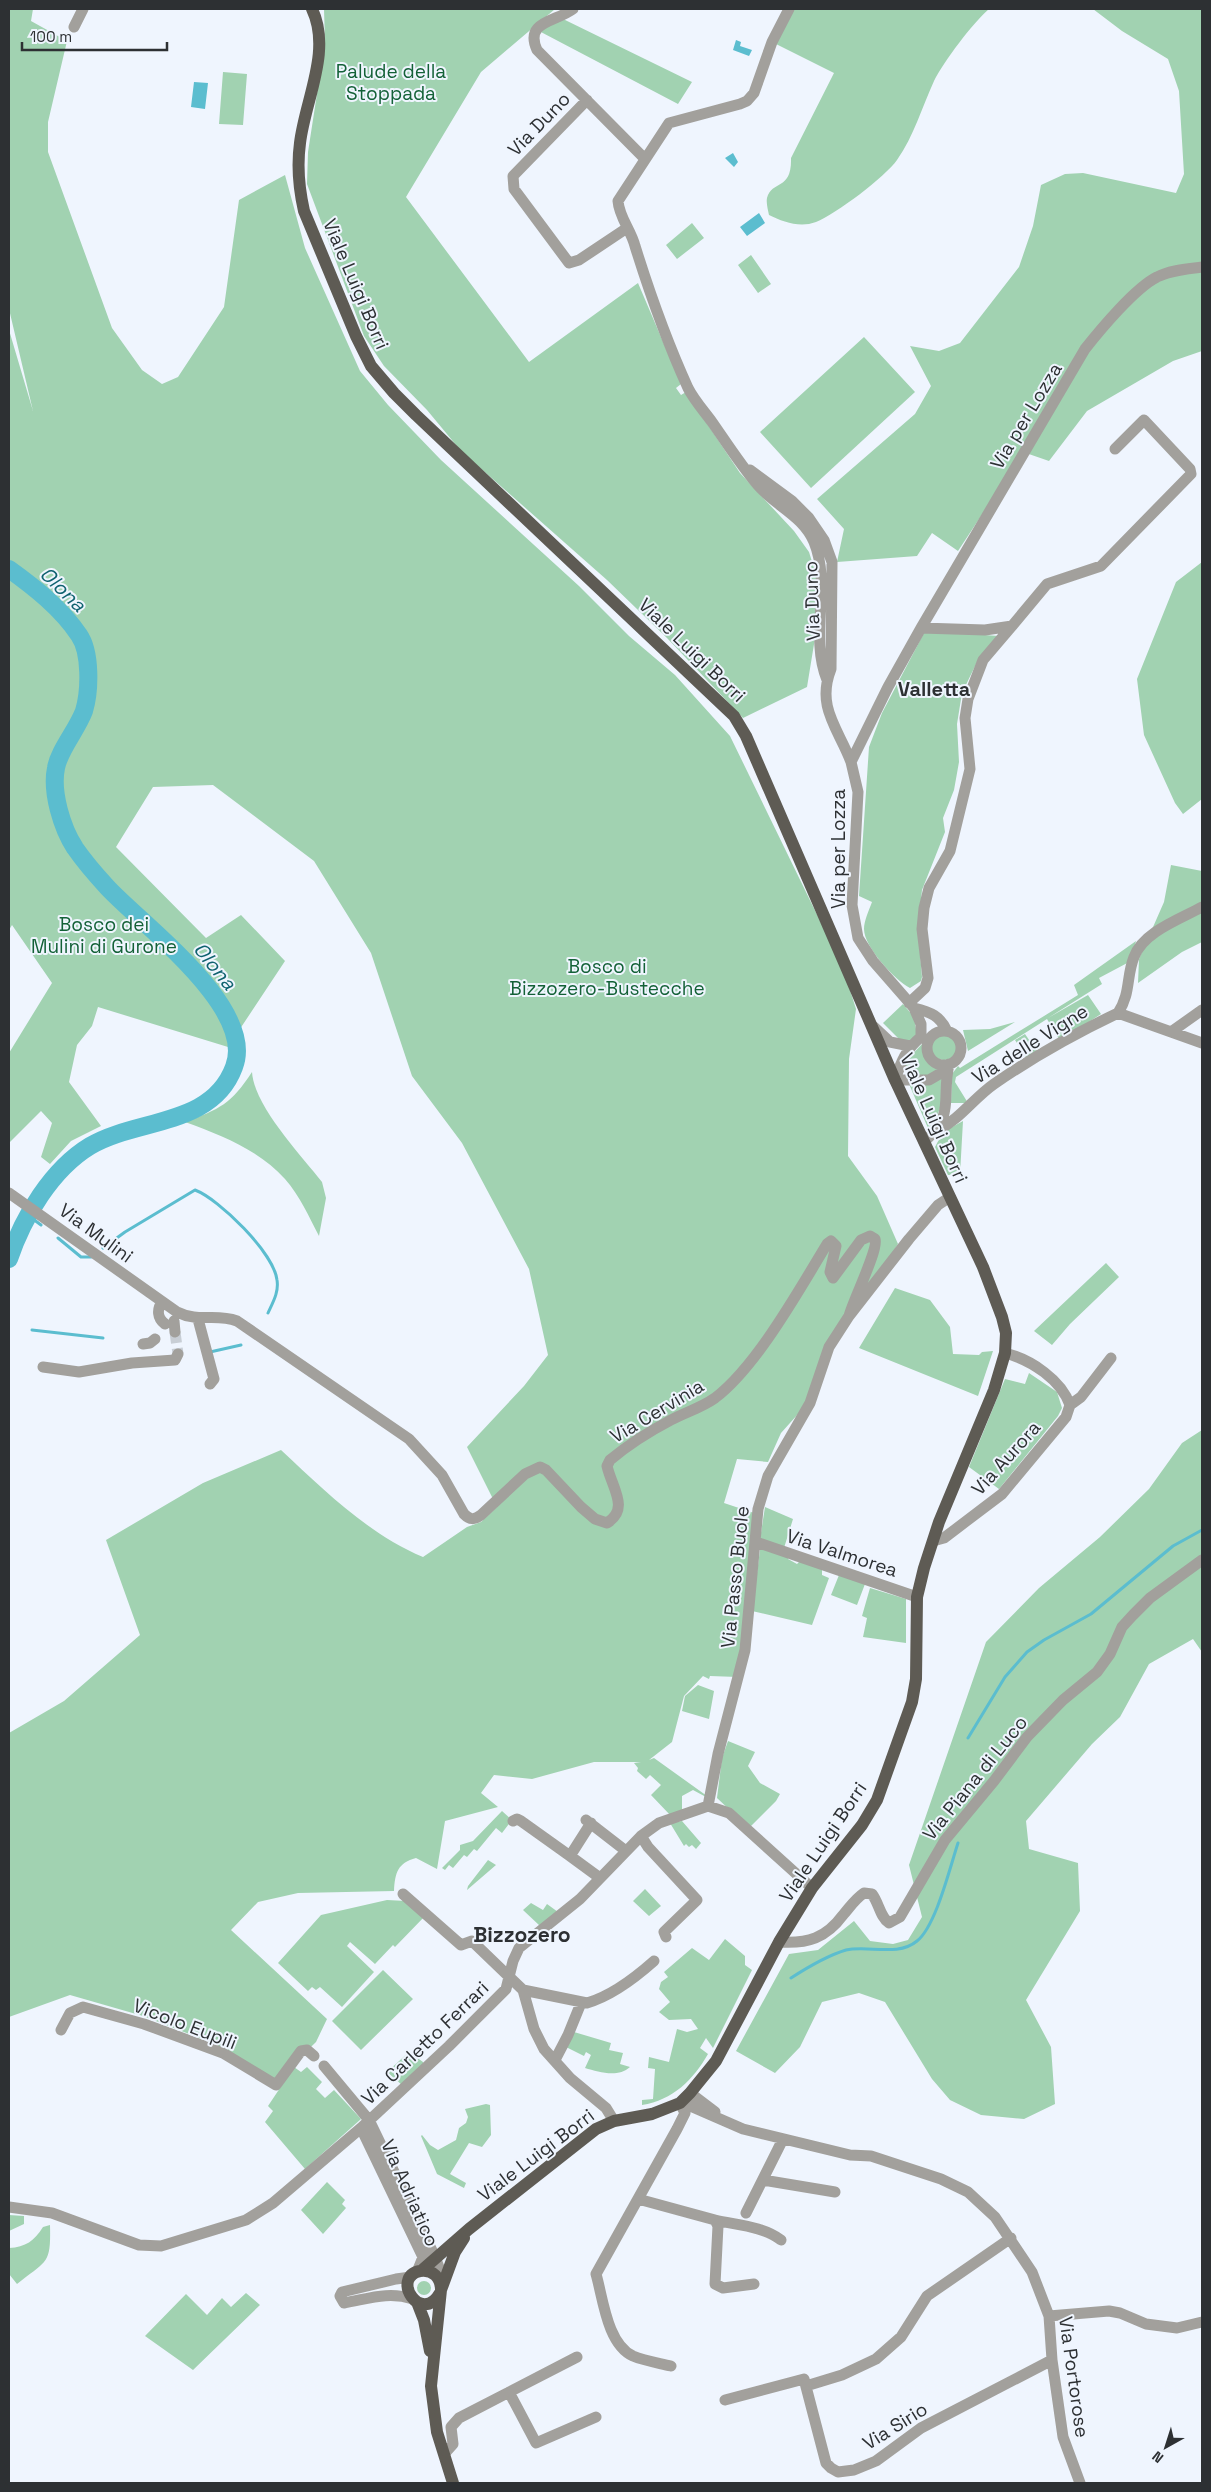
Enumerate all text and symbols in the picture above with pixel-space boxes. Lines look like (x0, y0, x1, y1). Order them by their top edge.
scale bar (22, 20, 168, 52)
text: 100 m (30, 27, 72, 46)
park label: Palude della Stoppada (336, 59, 446, 106)
street label: Via Duno (502, 87, 576, 161)
street label: Viale Luigi Borri (317, 215, 395, 353)
street label: Via per Lozza (984, 358, 1068, 474)
water label: Olona (34, 561, 92, 618)
street label: Via Duno (798, 561, 826, 641)
street label: Viale Luigi Borri (633, 592, 751, 708)
district label: Valletta (898, 676, 971, 702)
street label: Via per Lozza (826, 789, 851, 909)
park label: Bosco dei Mulini di Gurone (31, 912, 177, 959)
water label: Olona (188, 937, 243, 996)
park label: Bosco di Bizzozero-Bustecche (509, 954, 705, 1001)
street label: Via delle Vigne (967, 998, 1093, 1090)
street label: Viale Luigi Borri (894, 1049, 974, 1187)
street label: Via Mulini (54, 1198, 138, 1268)
street label: Via Cervinia (606, 1373, 708, 1449)
street label: Via Aurora (966, 1415, 1046, 1501)
street label: Via Passo Buole (715, 1505, 755, 1649)
street label: Via Valmorea (783, 1523, 901, 1583)
street label: Via Piana di Luco (917, 1710, 1033, 1846)
street label: Viale Luigi Borri (774, 1777, 872, 1907)
district label: Bizzozero (473, 1921, 571, 1948)
street label: Via Carletto Ferrari (356, 1976, 494, 2110)
street label: Vicolo Eupili (129, 1993, 241, 2055)
street label: Viale Luigi Borri (473, 2103, 599, 2207)
street label: Via Adriatico (375, 2135, 445, 2251)
street label: Via Portorose (1053, 2315, 1095, 2439)
street label: Via Sirio (858, 2396, 932, 2456)
north arrow (1141, 2422, 1191, 2472)
text: N (1149, 2447, 1167, 2467)

